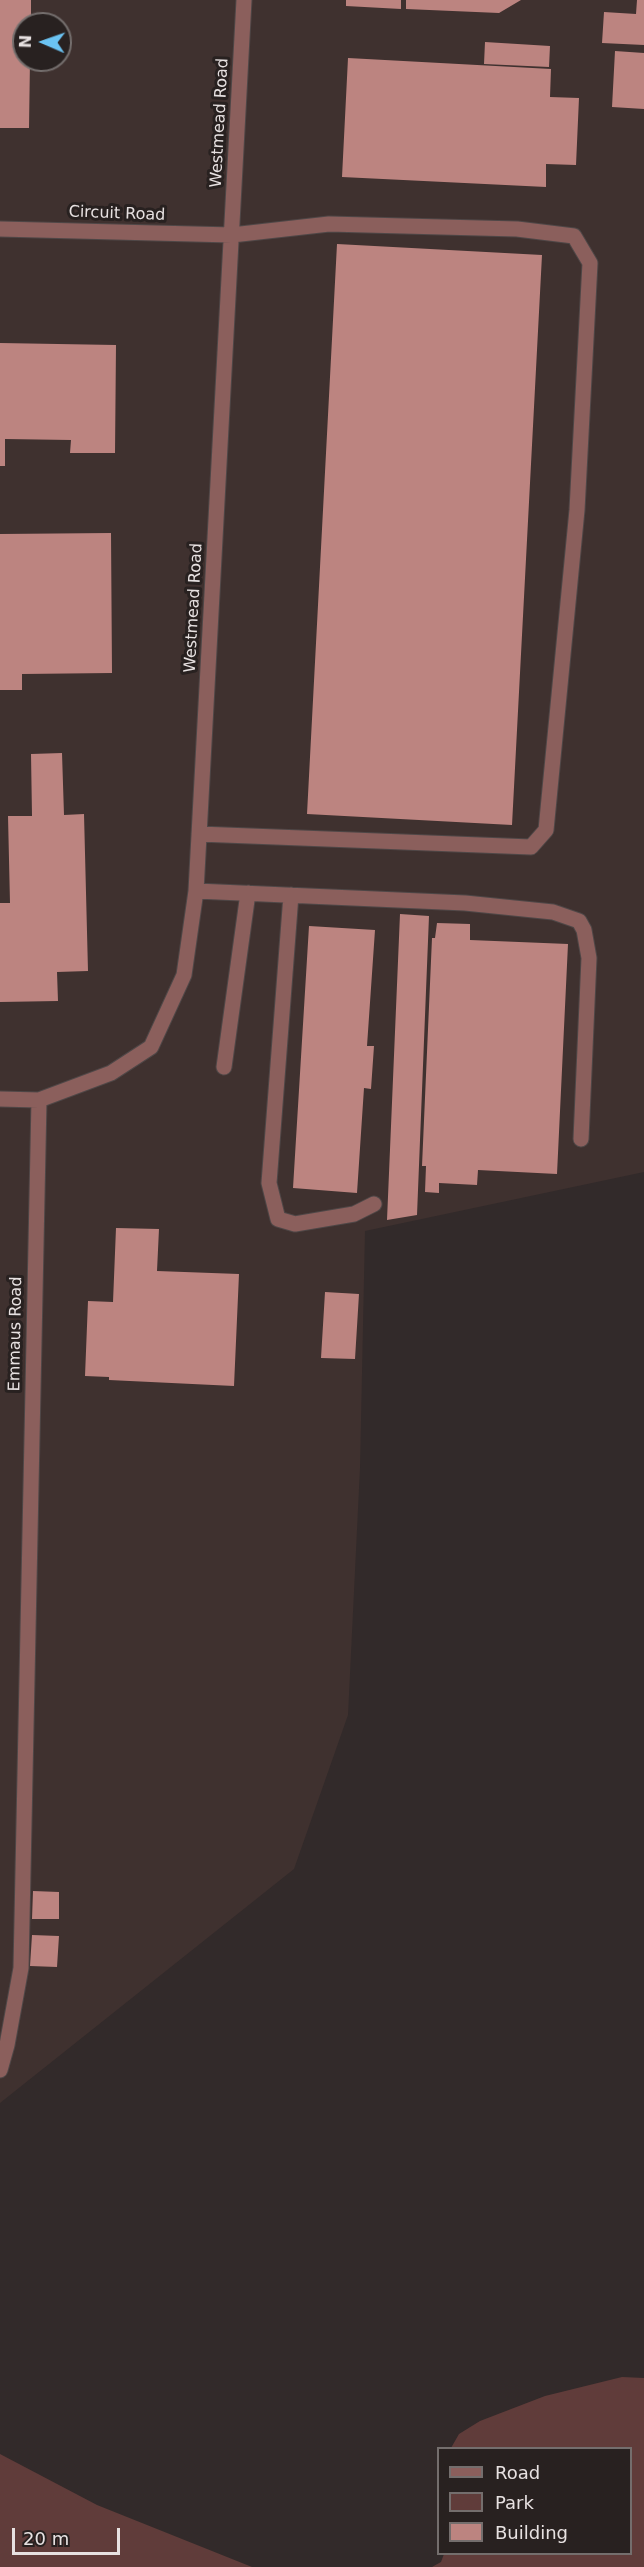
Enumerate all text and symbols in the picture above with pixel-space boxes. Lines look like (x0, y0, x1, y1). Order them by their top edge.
north arrow (12, 12, 72, 72)
text: N (16, 34, 35, 48)
street label: Westmead Road (207, 58, 233, 188)
street label: Circuit Road (68, 203, 166, 225)
street label: Westmead Road (181, 543, 207, 673)
street label: Emmaus Road (5, 1276, 27, 1392)
legend (437, 2447, 632, 2555)
text: Road (495, 2462, 540, 2483)
text: Park (495, 2492, 534, 2513)
scale bar (15, 2516, 123, 2554)
text: Building (495, 2522, 568, 2543)
text: 20 m (23, 2528, 69, 2549)

